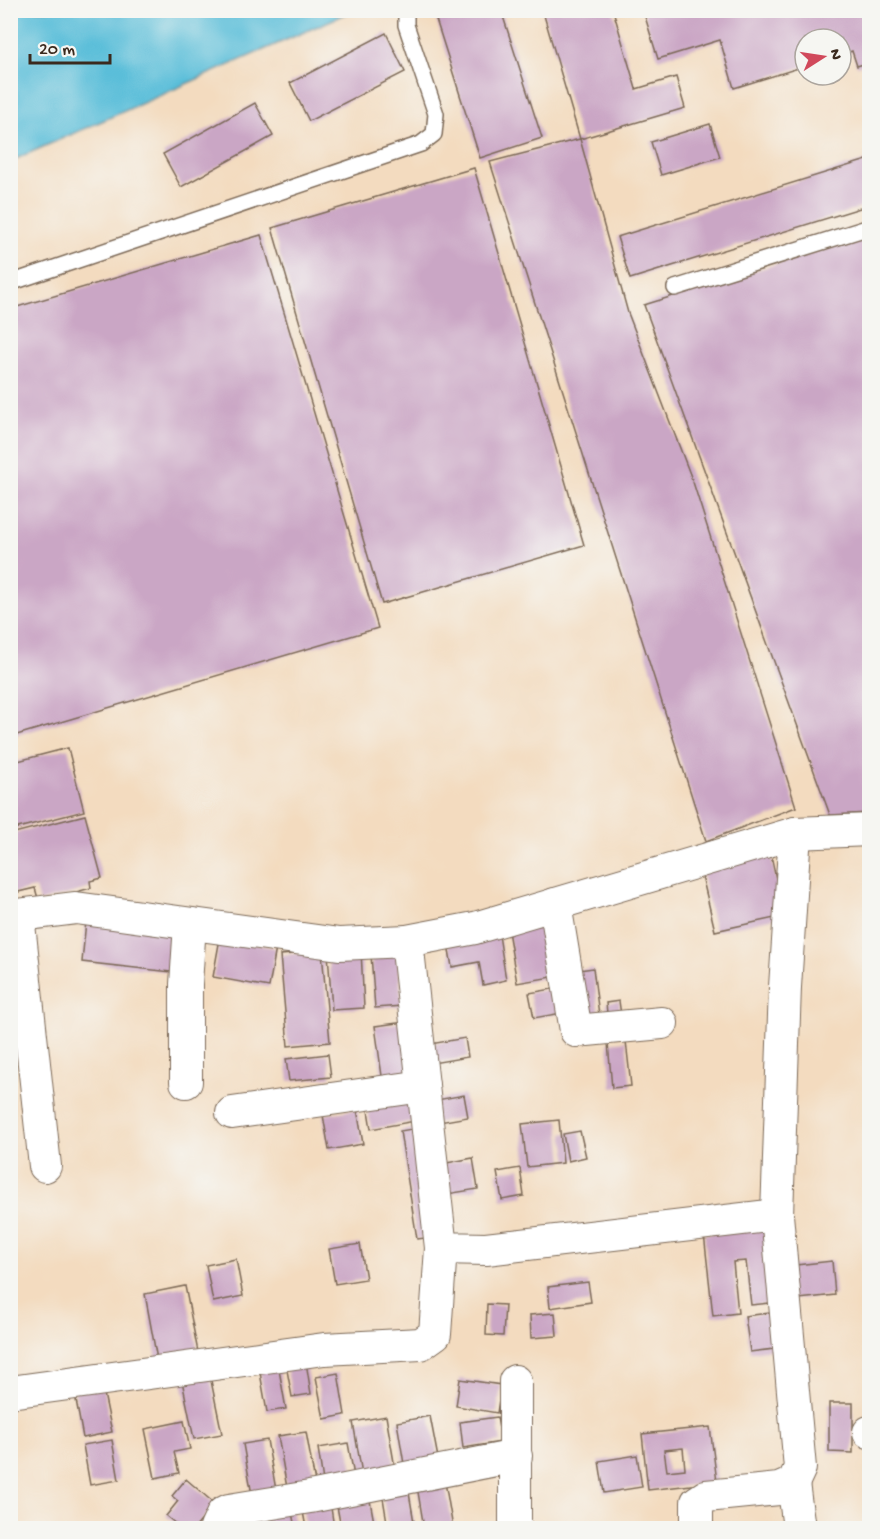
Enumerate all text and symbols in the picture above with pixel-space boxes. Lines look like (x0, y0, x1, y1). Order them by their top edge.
scale bar (30, 27, 110, 65)
north arrow (793, 27, 853, 87)
text: 20 m (39, 40, 75, 61)
text: N (824, 48, 845, 62)

